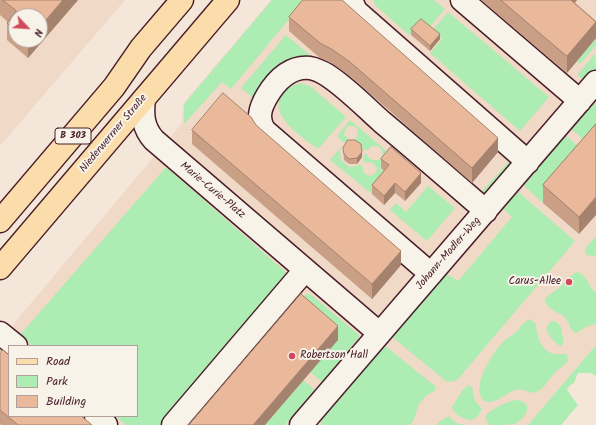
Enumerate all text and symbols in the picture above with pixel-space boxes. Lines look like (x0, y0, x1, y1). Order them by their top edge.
north arrow (8, 8, 48, 48)
text: N (28, 26, 48, 40)
street label: Niederwerrner Straße (77, 92, 151, 176)
road number: B 303 (55, 128, 91, 144)
street label: Marie-Curie-Platz (177, 160, 247, 222)
street label: Johann-Modler-Weg (414, 215, 484, 293)
place label: Carus-Allee (509, 275, 561, 289)
marker: Carus-Allee (564, 277, 574, 287)
legend (8, 345, 138, 417)
place label: Robertson Hall (300, 349, 368, 363)
marker: Robertson Hall (287, 351, 297, 361)
text: Road (46, 352, 70, 371)
text: Park (46, 372, 68, 391)
text: Building (46, 392, 86, 411)

